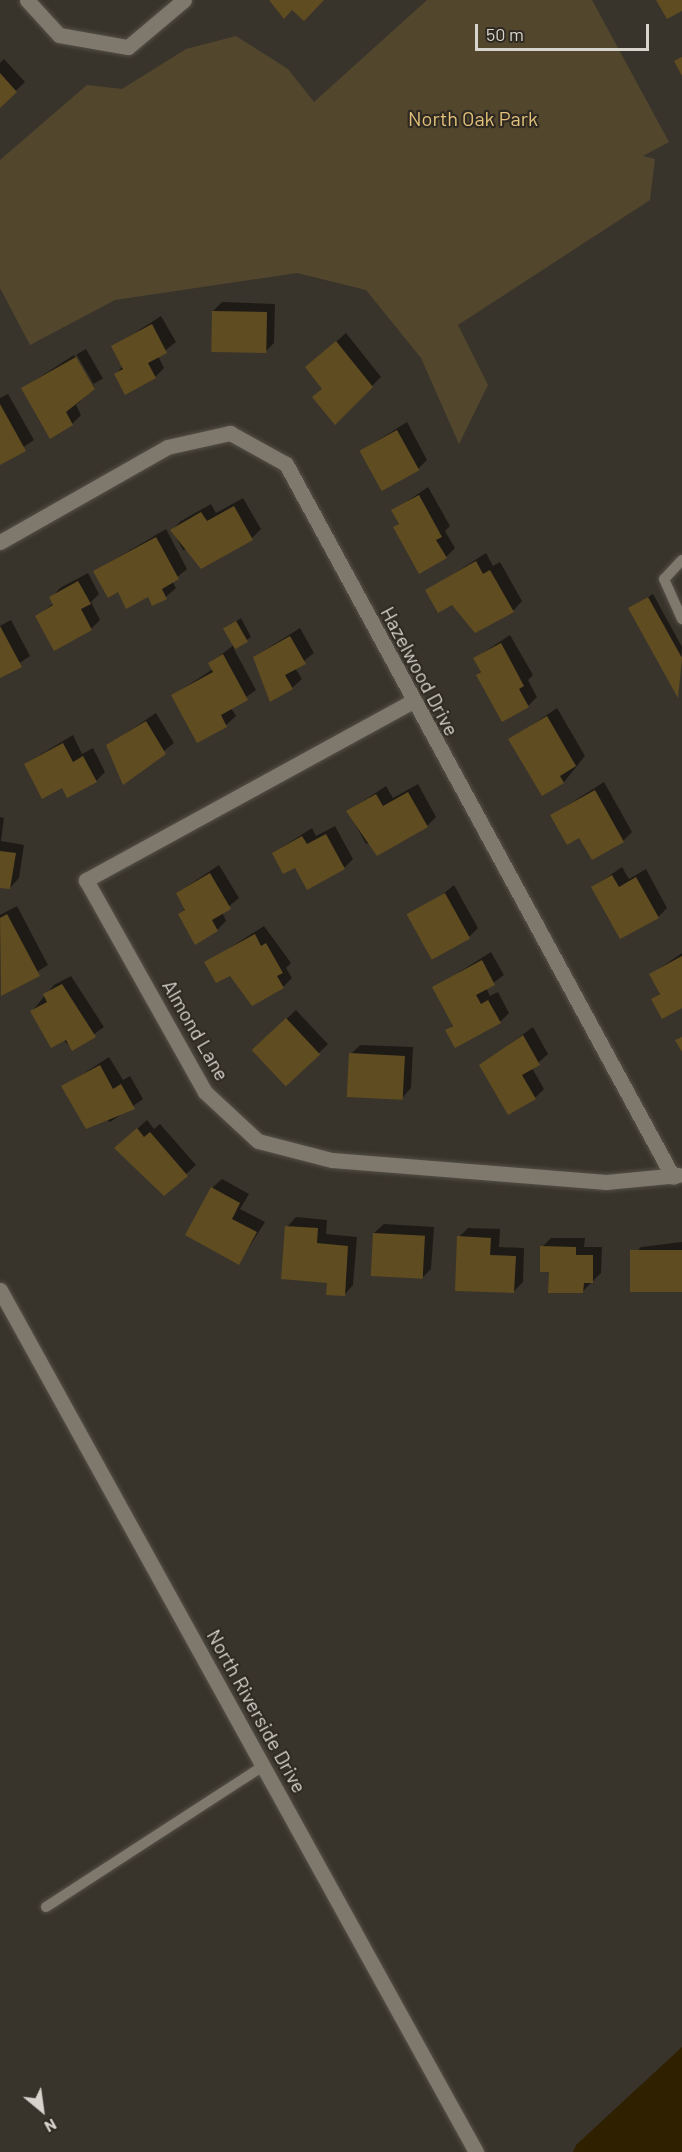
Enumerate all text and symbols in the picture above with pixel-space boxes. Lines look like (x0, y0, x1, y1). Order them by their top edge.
scale bar (478, 12, 652, 50)
text: 50 m (486, 23, 524, 45)
park label: North Oak Park (408, 106, 538, 130)
street label: Hazelwood Drive (376, 602, 464, 740)
street label: Almond Lane (157, 975, 235, 1085)
street label: North Riverside Drive (202, 1625, 312, 1797)
north arrow (12, 2080, 72, 2140)
text: N (42, 2115, 60, 2137)

